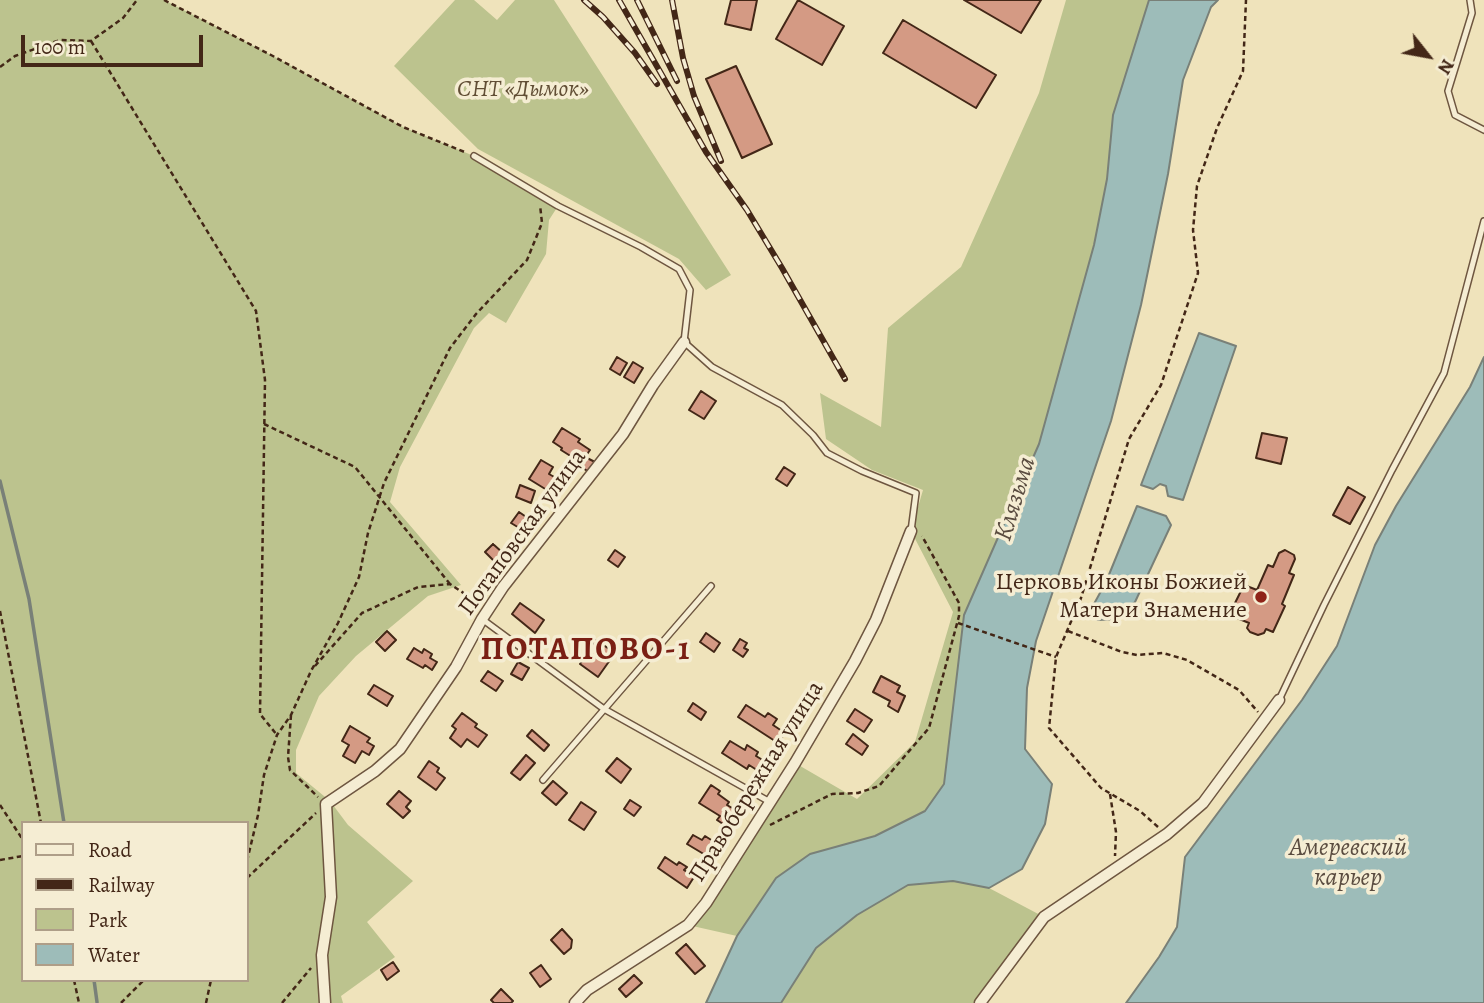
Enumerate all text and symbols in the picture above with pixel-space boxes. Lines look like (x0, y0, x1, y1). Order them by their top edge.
scale bar (24, 21, 206, 65)
north arrow (1393, 21, 1463, 91)
text: 100 m (34, 33, 85, 61)
text: N (1431, 54, 1461, 79)
park label: СНТ «Дымок» (457, 76, 589, 104)
street label: Потаповская улица (453, 444, 593, 622)
water label: Клязьма (988, 453, 1044, 545)
place label: Церковь Иконы Божией Матери Знамение (996, 569, 1247, 625)
marker: Церковь Иконы Божией Матери Знамение (1253, 589, 1269, 605)
district label: ПОТАПОВО-1 (482, 632, 690, 670)
street label: Правобережная улица (683, 676, 831, 888)
legend (21, 821, 248, 982)
water label: Амеревский карьер (1289, 833, 1407, 894)
text: Road (88, 836, 132, 864)
text: Railway (88, 871, 154, 899)
text: Park (88, 906, 127, 934)
text: Water (88, 941, 140, 969)

